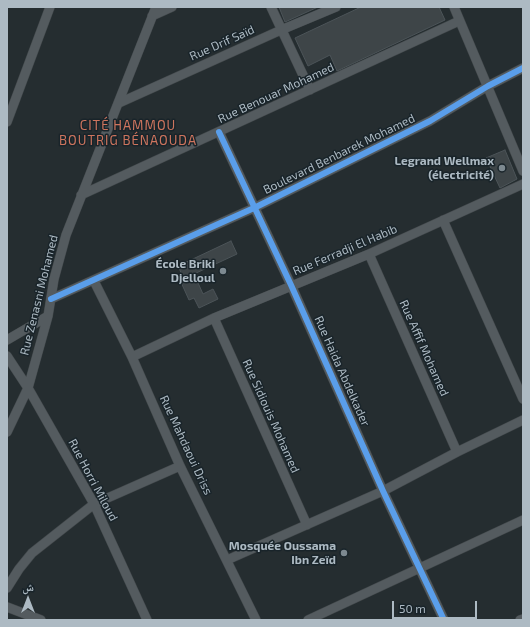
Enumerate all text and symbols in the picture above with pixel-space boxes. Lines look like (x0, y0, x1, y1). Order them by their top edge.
street label: Rue Drif Saïd (187, 22, 257, 64)
street label: Rue Benouar Mohamed (216, 60, 336, 126)
street label: Boulevard Benbarek Mohamed (261, 111, 417, 197)
district label: CITÉ HAMMOU BOUTRIG BÉNAOUDA (59, 118, 197, 149)
place label: Legrand Wellmax (électricité) (395, 154, 494, 182)
marker: Legrand Wellmax (électricité) (497, 163, 507, 173)
street label: Rue Ferradji El Habib (291, 221, 399, 279)
street label: Rue Zenasni Mohamed (17, 233, 61, 357)
place label: École Briki Djelloul (156, 257, 215, 285)
marker: École Briki Djelloul (218, 266, 228, 276)
street label: Rue Affif Mohamed (396, 298, 452, 398)
street label: Rue Haida Abdelkader (311, 314, 373, 428)
street label: Rue Sidiouis Mohamed (239, 357, 303, 475)
street label: Rue Mahdaoui Driss (157, 393, 215, 497)
street label: Rue Horri Miloud (65, 436, 121, 524)
place label: Mosquée Oussama Ibn Zeïd (229, 539, 336, 567)
marker: Mosquée Oussama Ibn Zeïd (339, 548, 349, 558)
north arrow (8, 579, 48, 619)
text: ش (22, 580, 34, 593)
scale bar (394, 593, 479, 619)
text: 50 m (399, 601, 426, 615)

